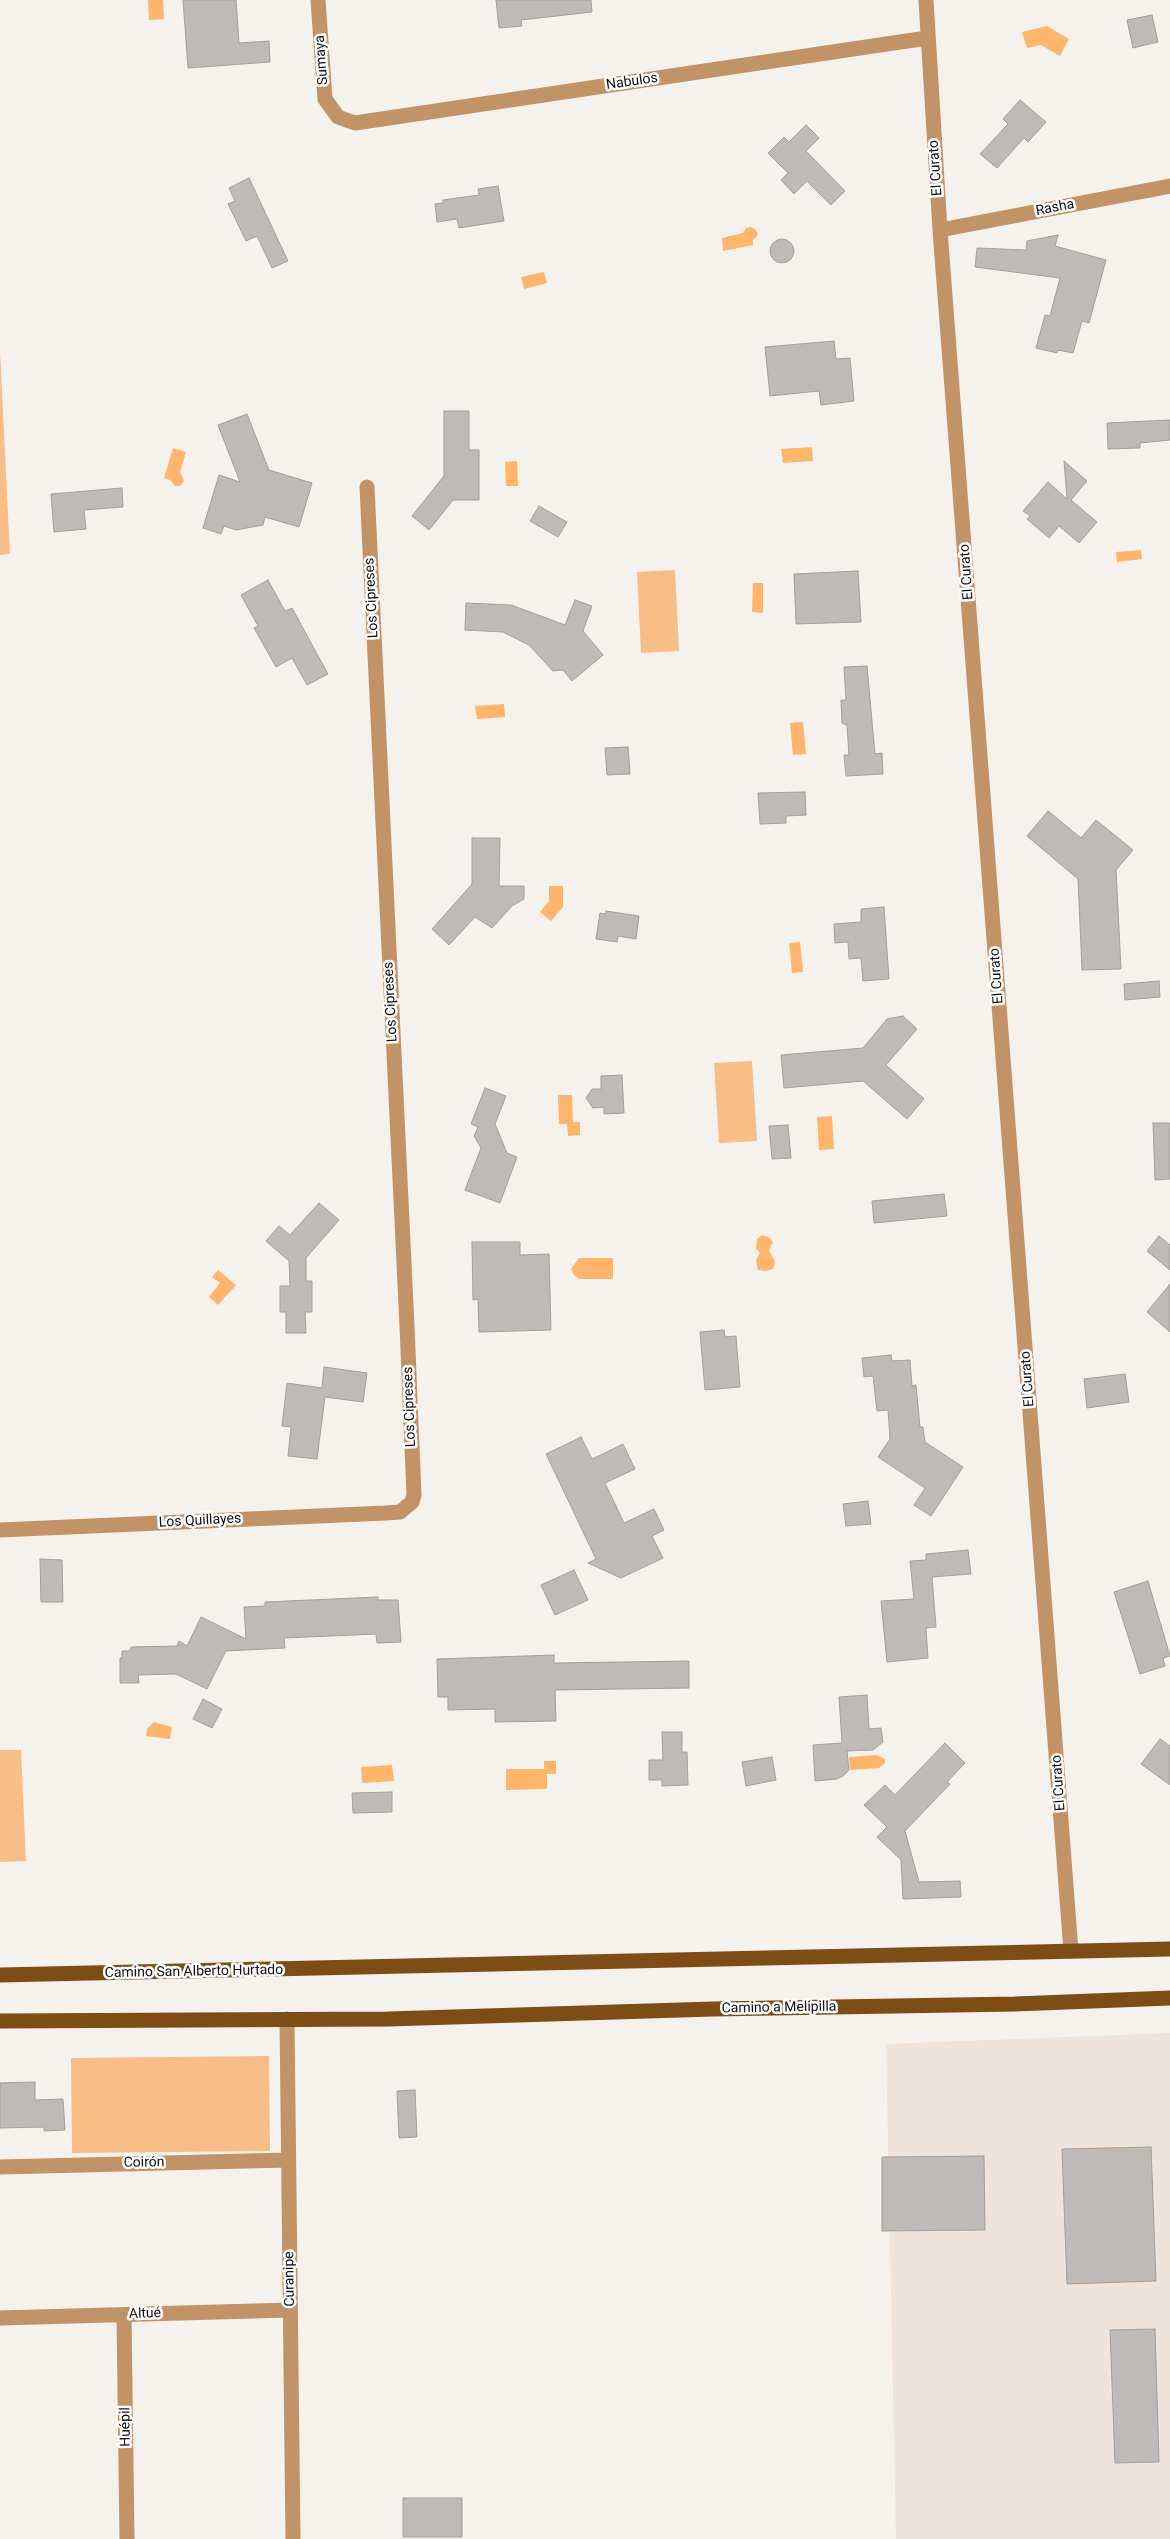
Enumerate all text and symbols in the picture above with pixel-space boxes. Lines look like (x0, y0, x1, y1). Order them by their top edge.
street label: Sumaya (312, 34, 332, 86)
street label: Nabulos (605, 70, 659, 94)
street label: El Curato (926, 139, 946, 197)
street label: Rasha (1034, 196, 1076, 220)
street label: El Curato (957, 543, 977, 601)
street label: Los Cipreses (362, 557, 382, 639)
street label: El Curato (987, 947, 1007, 1005)
street label: Los Cipreses (381, 961, 401, 1043)
street label: El Curato (1018, 1350, 1038, 1408)
street label: Los Cipreses (400, 1366, 420, 1448)
street label: Los Quillayes (158, 1510, 242, 1532)
street label: El Curato (1049, 1754, 1069, 1812)
street label: Camino San Alberto Hurtado (105, 1962, 283, 1982)
street label: Camino a Melipilla (721, 1999, 837, 2017)
street label: Coirón (123, 2154, 165, 2172)
street label: Curanipe (281, 2251, 299, 2307)
street label: Altué (129, 2305, 161, 2323)
street label: Huépil (117, 2407, 135, 2447)

